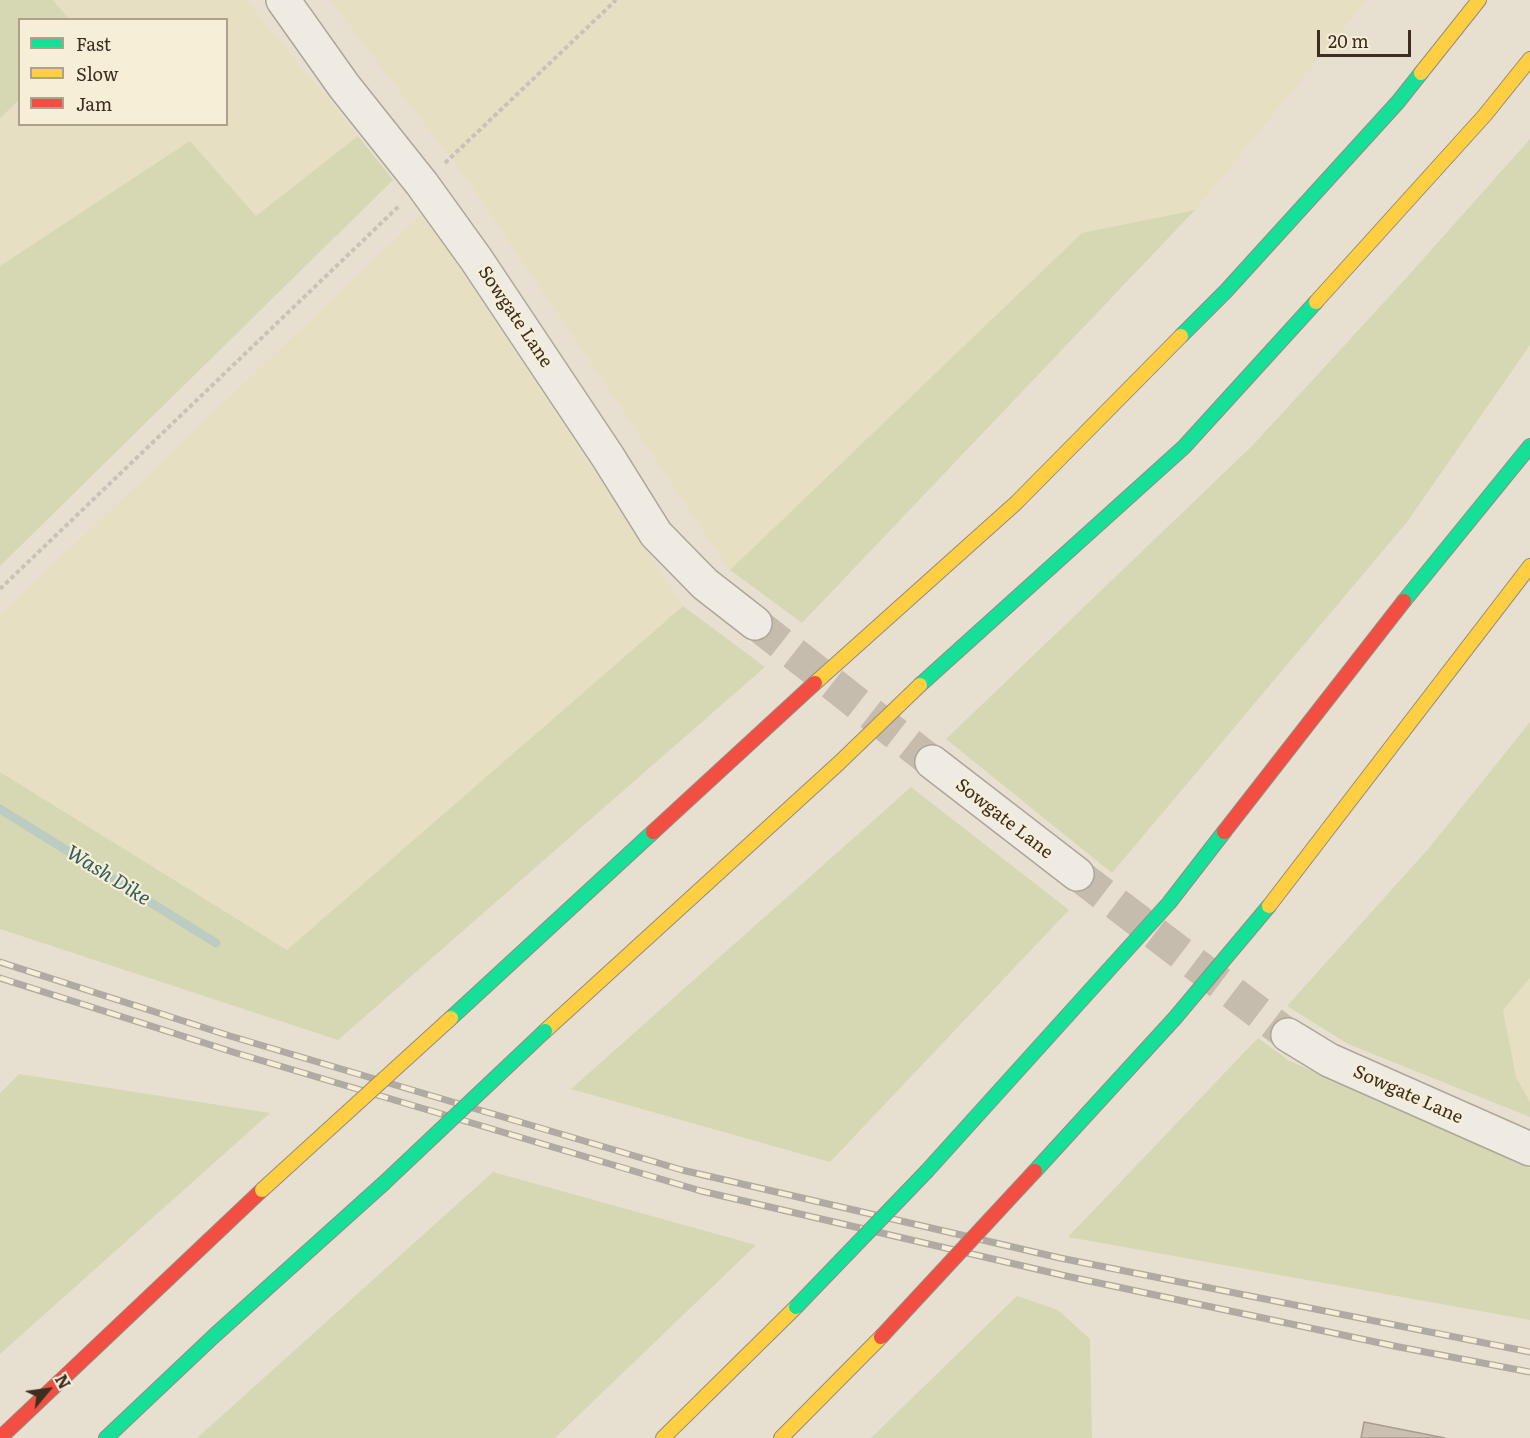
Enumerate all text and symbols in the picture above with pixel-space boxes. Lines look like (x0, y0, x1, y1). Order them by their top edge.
legend (18, 18, 228, 126)
scale bar (1320, 18, 1414, 56)
text: 20 m (1328, 27, 1369, 54)
text: Fast (76, 30, 111, 57)
text: Slow (76, 60, 118, 87)
text: Jam (76, 90, 112, 117)
street label: Sowgate Lane (473, 262, 557, 372)
street label: Sowgate Lane (951, 774, 1057, 864)
water label: Wash Dike (62, 841, 154, 911)
street label: Sowgate Lane (1350, 1061, 1466, 1129)
north arrow (18, 1360, 78, 1420)
text: N (50, 1370, 77, 1393)

